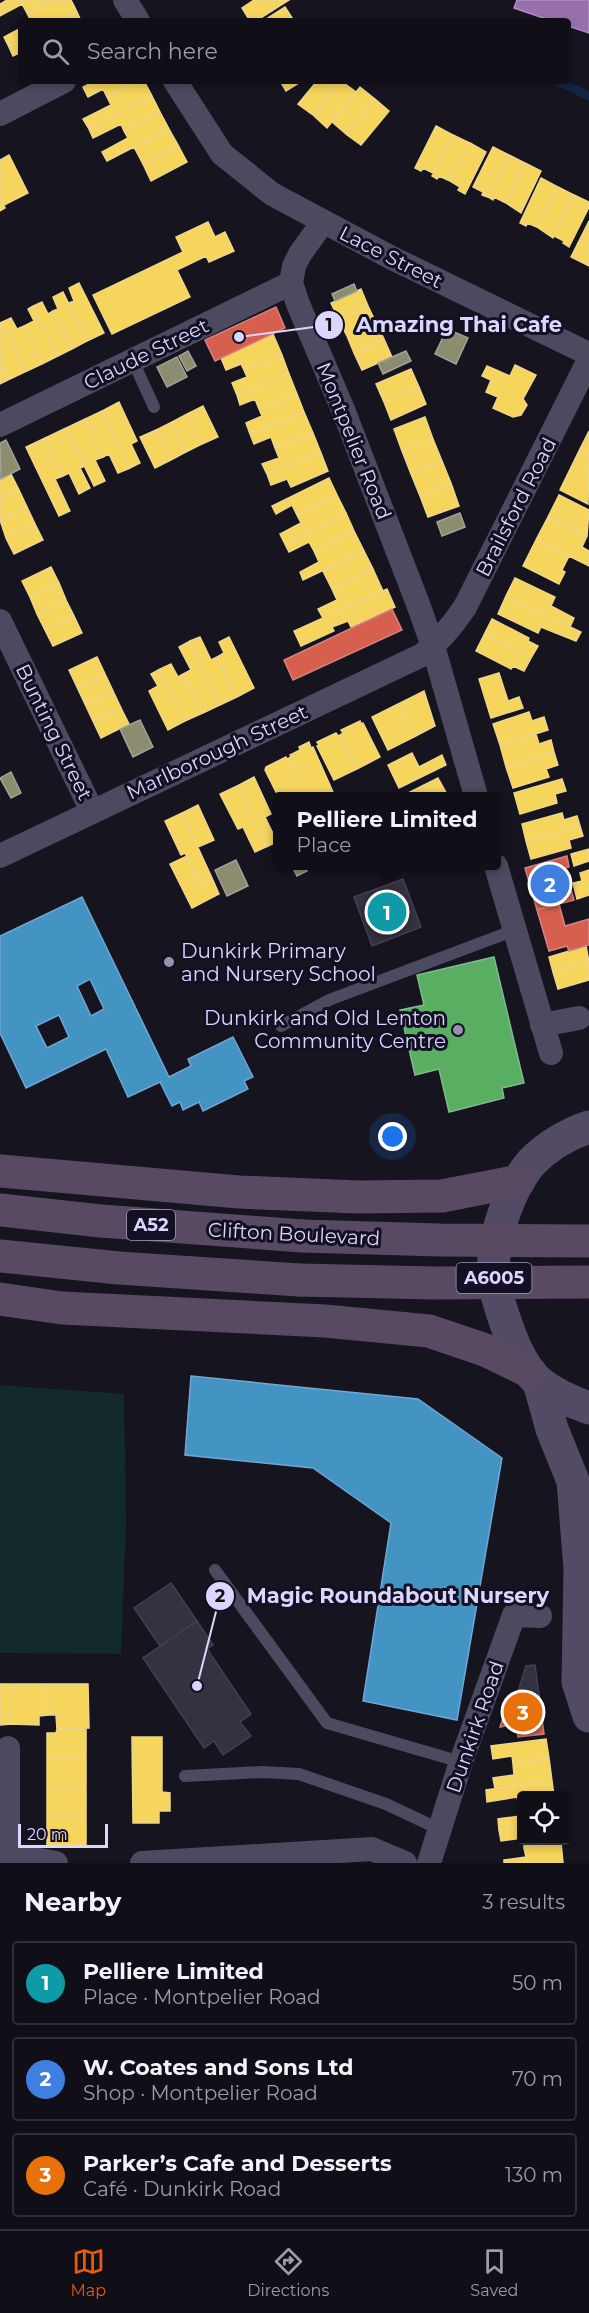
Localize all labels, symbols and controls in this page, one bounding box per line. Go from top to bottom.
search box [18,18,571,84]
icon: search [39,35,72,68]
text: Search here [87,38,218,65]
street label: Lace Street [335,221,447,293]
callout: Amazing Thai Cafe [314,305,574,344]
text: Amazing Thai Cafe [355,312,562,337]
street label: Claude Street [80,313,212,395]
text: 1 [325,314,333,336]
street label: Montpelier Road [312,359,396,523]
street label: Brailsford Road [471,434,561,580]
street label: Bunting Street [11,660,97,804]
street label: Marlborough Street [123,700,311,804]
popup [273,792,501,870]
text: Pelliere Limited [297,806,477,833]
text: Place [297,833,351,857]
pin: 2 [530,862,570,906]
pin: 1 [368,890,406,934]
place label: Dunkirk Primary and Nursery School [181,939,376,986]
marker: Dunkirk Primary and Nursery School [162,955,176,969]
place label: Dunkirk and Old Lenton Community Centre [204,1006,446,1053]
marker: Dunkirk and Old Lenton Community Centre [451,1023,465,1037]
your location [378,1122,407,1151]
road number: A52 [127,1210,175,1240]
street label: Clifton Boulevard [207,1217,381,1251]
road number: A6005 [456,1263,532,1293]
callout: Magic Roundabout Nursery [205,1576,562,1615]
text: Magic Roundabout Nursery [247,1583,550,1608]
text: 2 [215,1585,226,1607]
street label: Dunkirk Road [441,1658,509,1796]
pin: 3 [504,1690,542,1734]
map controls [517,1791,571,1845]
button: locate [517,1791,571,1845]
scale bar [18,1821,108,1848]
text: 20 m [27,1825,68,1844]
text: Nearby [24,1886,121,1918]
text: 3 results [482,1890,565,1914]
text: Pelliere Limited [83,1958,264,1985]
text: 1 [42,1971,49,1995]
text: 50 m [512,1971,563,1995]
text: Place · Montpelier Road [83,1985,321,2009]
text: W. Coates and Sons Ltd [83,2054,354,2081]
text: 2 [40,2067,51,2091]
text: 70 m [512,2067,563,2091]
text: Shop · Montpelier Road [83,2081,318,2105]
text: Parker’s Cafe and Desserts [83,2150,392,2177]
text: 3 [40,2163,51,2187]
text: 130 m [505,2163,563,2187]
text: Café · Dunkirk Road [83,2177,281,2201]
tab: Map [71,2245,106,2300]
tab: Directions [247,2245,329,2300]
tab: Saved [470,2245,518,2300]

